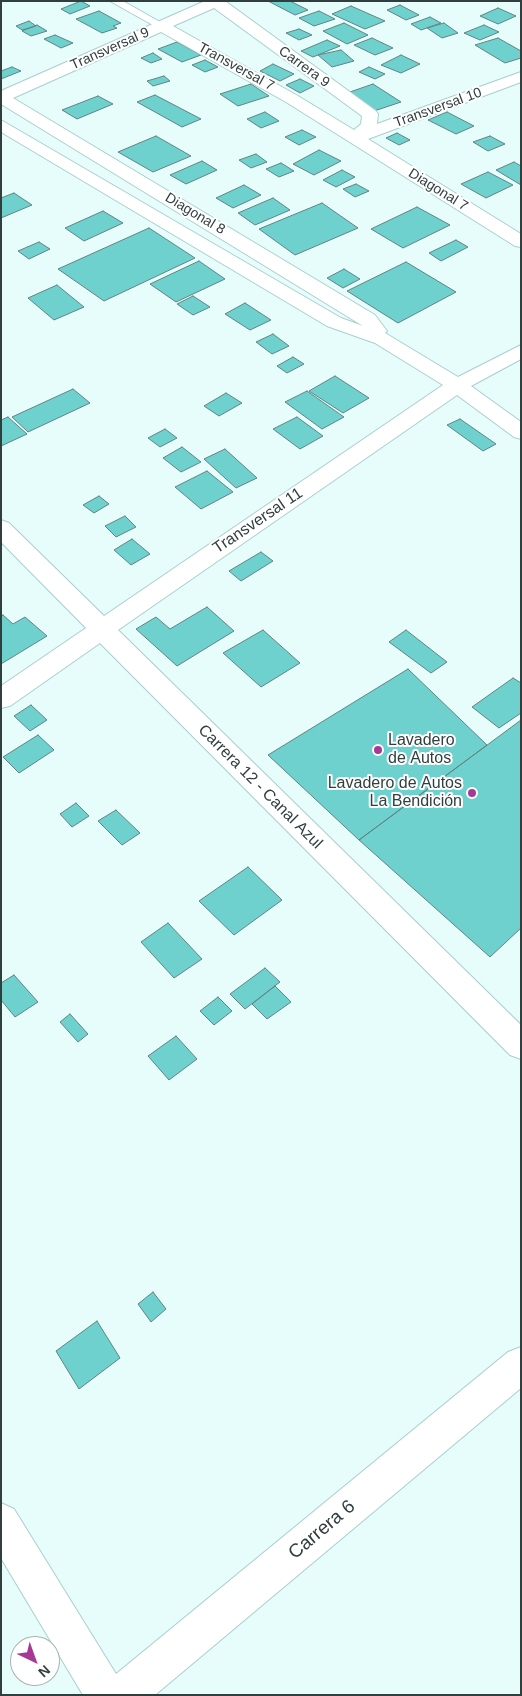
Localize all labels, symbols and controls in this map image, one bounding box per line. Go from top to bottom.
street label: Transversal 9 [68,24,152,74]
street label: Transversal 7 [195,39,277,95]
street label: Carrera 9 [275,43,333,91]
street label: Transversal 10 [392,84,484,132]
street label: Diagonal 7 [405,165,471,215]
street label: Diagonal 8 [162,190,228,238]
street label: Transversal 11 [210,484,306,558]
street label: Carrera 12 - Canal Azul [194,721,326,853]
place label: Lavadero de Autos [388,731,455,769]
marker: Lavadero de Autos [372,744,384,756]
place label: Lavadero de Autos La Bendición [328,774,462,812]
marker: Lavadero de Autos La Bendición [466,787,478,799]
street label: Carrera 6 [284,1495,360,1565]
north arrow [10,1636,60,1686]
text: N [35,1662,53,1681]

